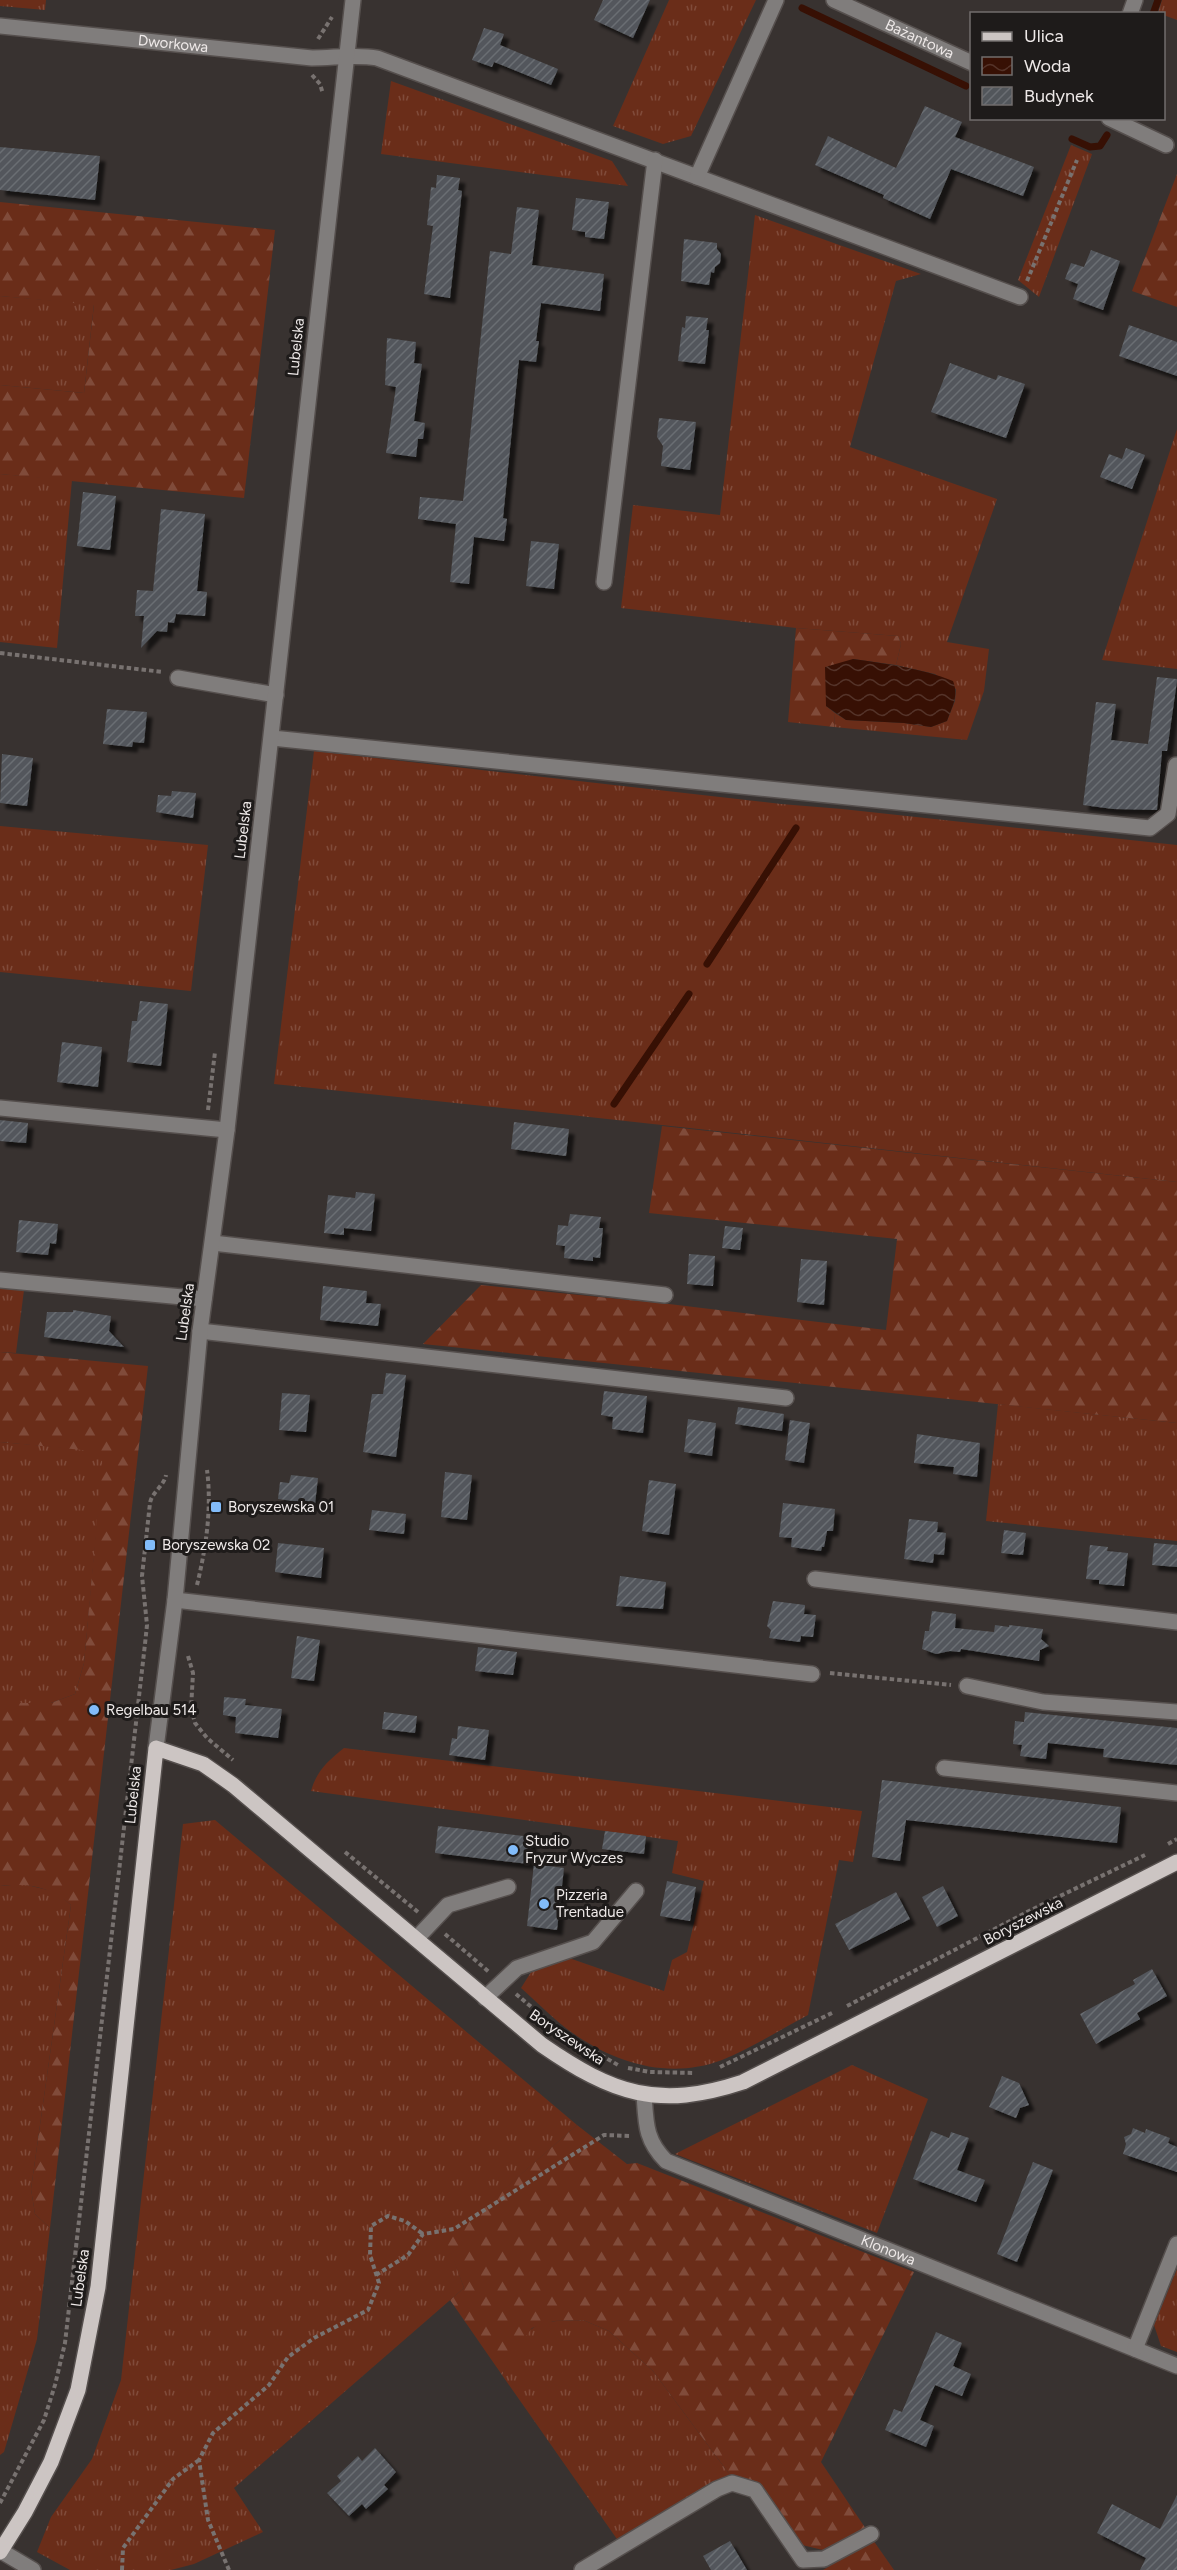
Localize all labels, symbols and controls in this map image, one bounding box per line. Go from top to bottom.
legend [970,12,1165,120]
street label: Bażantowa [882,16,957,63]
text: Ulica [1024,25,1064,47]
street label: Dworkowa [137,31,209,56]
text: Woda [1024,55,1071,77]
text: Budynek [1024,85,1094,107]
street label: Lubelska [284,317,308,377]
street label: Lubelska [231,800,255,860]
street label: Lubelska [172,1282,198,1342]
place label: Boryszewska 01 [228,1498,334,1516]
marker: Boryszewska 01 [209,1500,223,1514]
place label: Boryszewska 02 [162,1536,270,1554]
marker: Boryszewska 02 [143,1538,157,1552]
place label: Regelbau 514 [106,1701,197,1719]
marker: Regelbau 514 [87,1703,101,1717]
street label: Lubelska [121,1765,145,1825]
place label: Studio Fryzur Wyczes [525,1832,623,1867]
marker: Studio Fryzur Wyczes [506,1843,520,1857]
place label: Pizzeria Trentadue [556,1886,624,1921]
street label: Boryszewska [980,1893,1066,1949]
marker: Pizzeria Trentadue [537,1897,551,1911]
street label: Boryszewska [526,2005,608,2069]
street label: Klonowa [858,2231,918,2269]
street label: Lubelska [67,2248,93,2308]

